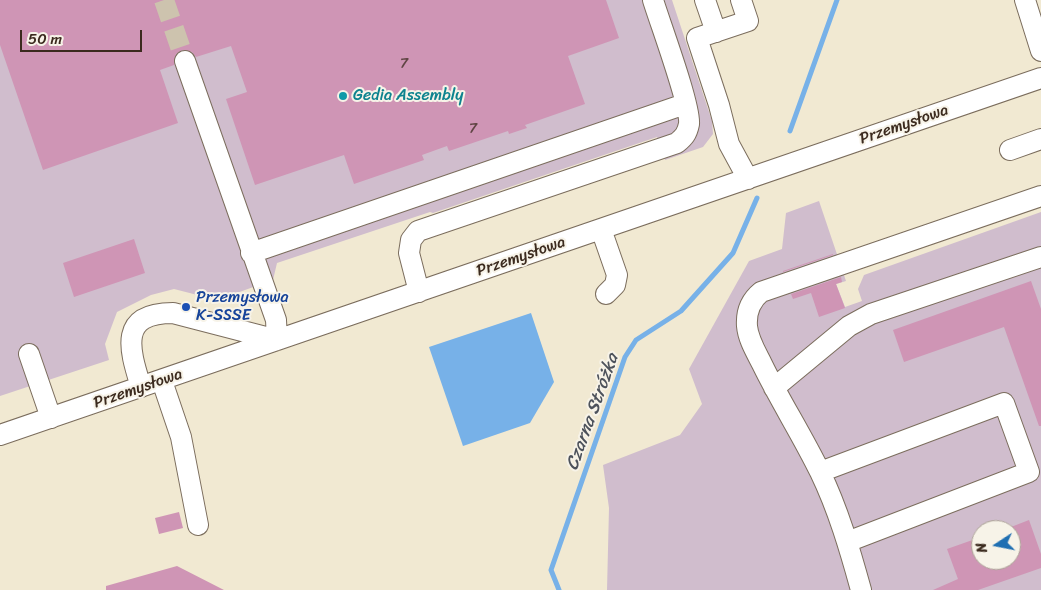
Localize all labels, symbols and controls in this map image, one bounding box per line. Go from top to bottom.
scale bar [22,20,145,52]
text: 50 m [28,26,62,52]
house number: 7 [400,56,408,72]
place label: Gedia Assembly [353,86,463,106]
marker: Gedia Assembly [337,90,349,102]
street label: Przemysłowa [857,101,951,149]
house number: 7 [469,121,477,137]
street label: Przemysłowa [474,233,568,281]
place label: Przemysłowa K-SSSE [196,288,288,326]
marker: Przemysłowa K-SSSE [180,301,192,313]
water label: Czarna Stróżka [562,351,624,473]
street label: Przemysłowa [91,365,185,413]
north arrow [971,520,1021,570]
text: N [969,541,995,555]

